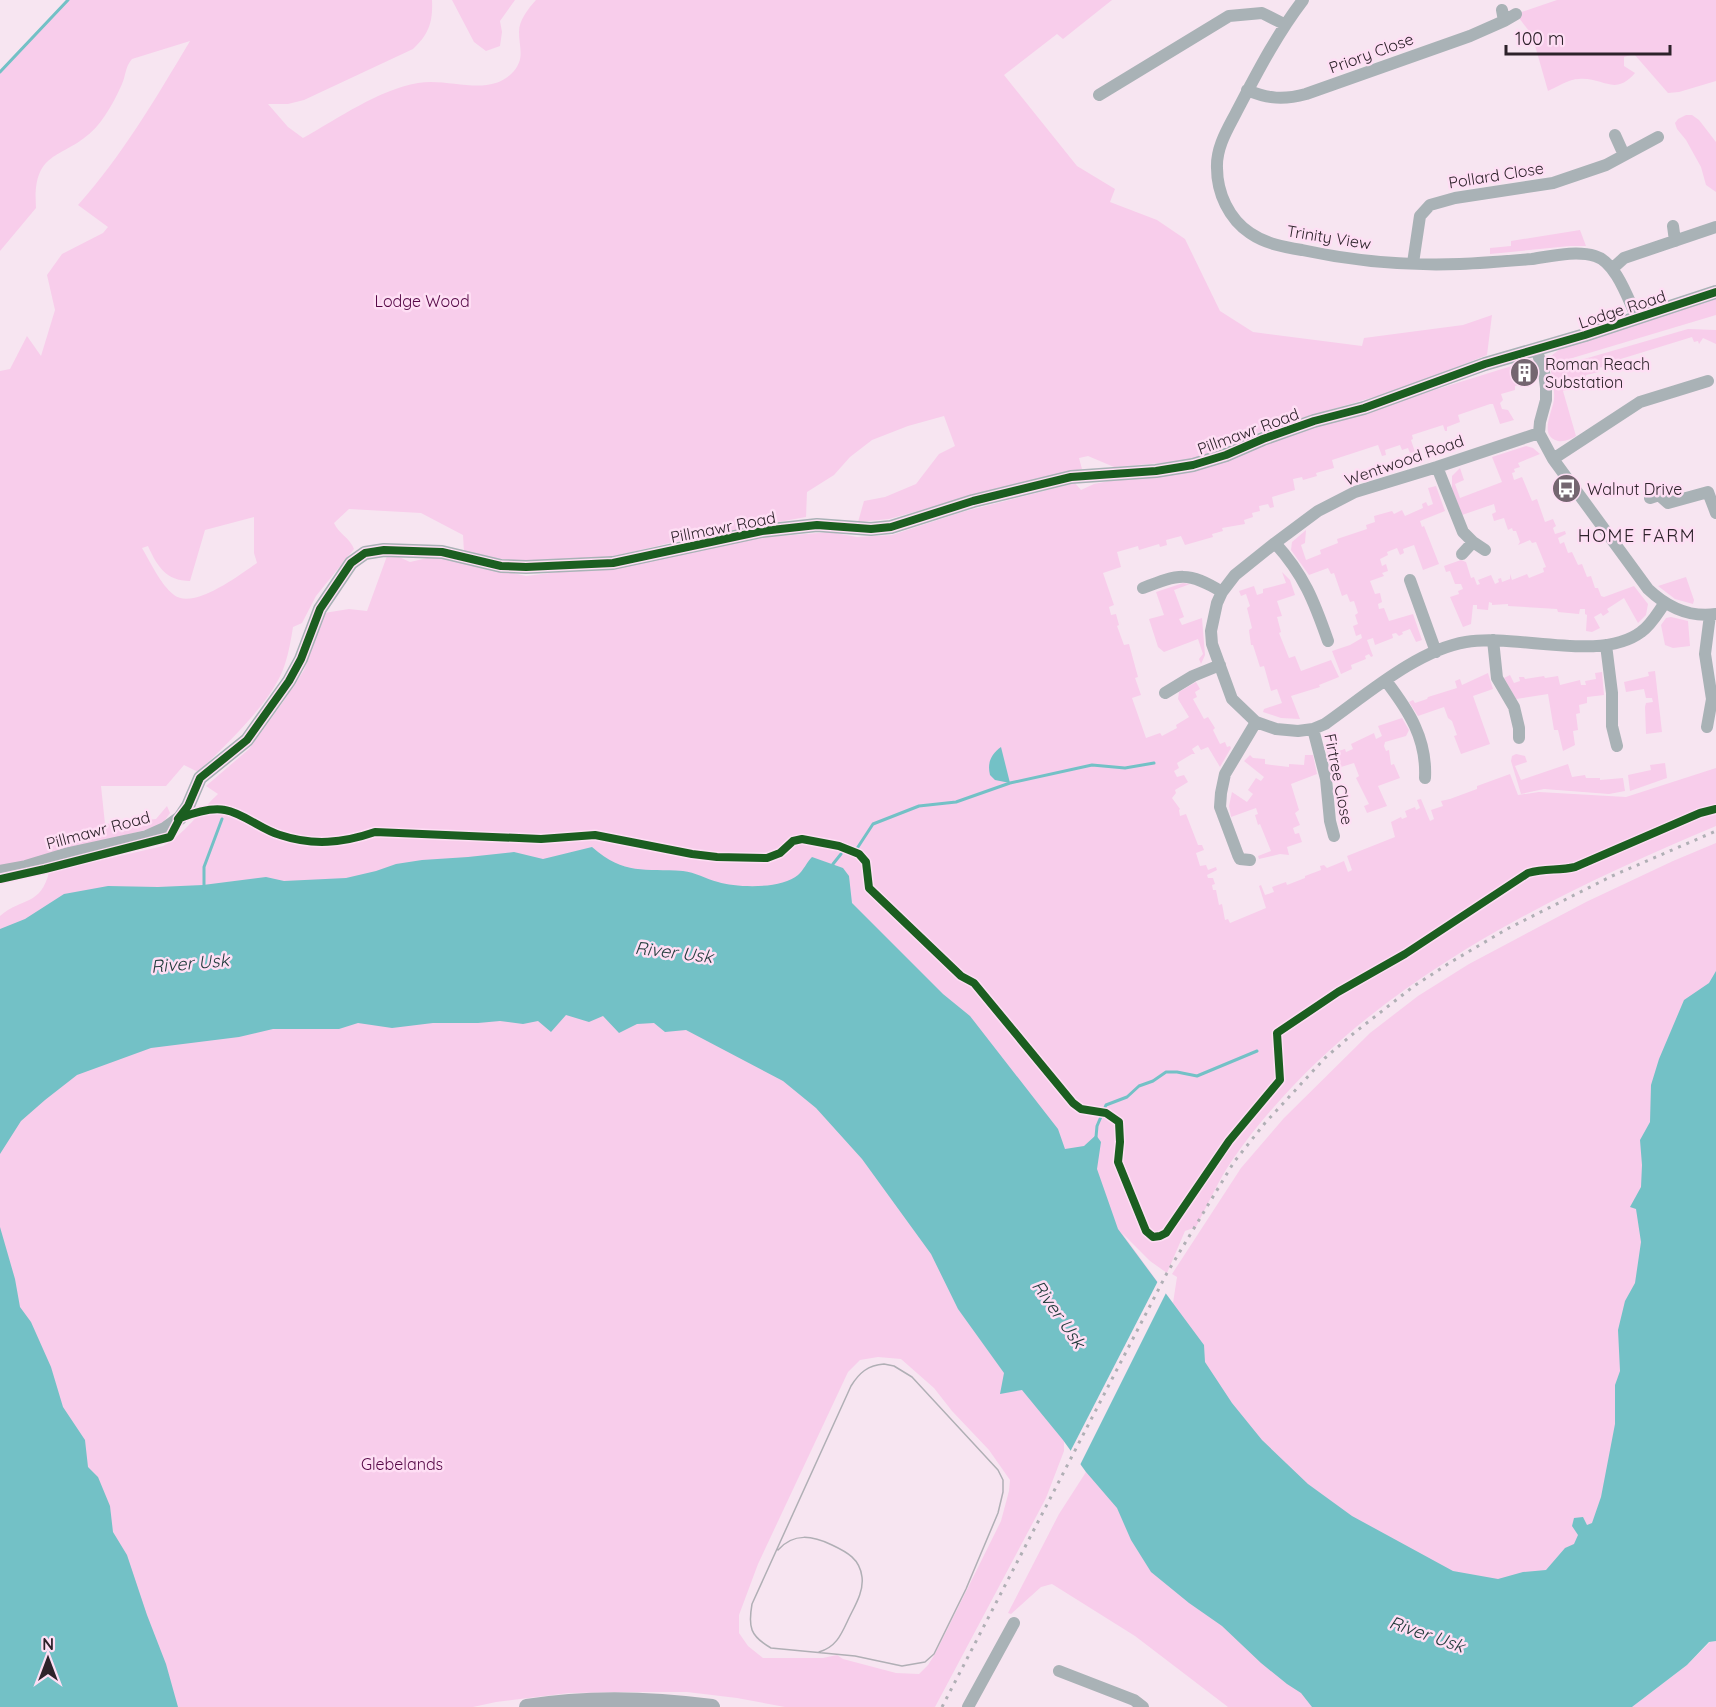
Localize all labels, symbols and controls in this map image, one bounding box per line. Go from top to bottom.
scale bar [1506,18,1670,56]
text: 100 m [1515,27,1564,50]
street label: Priory Close [1326,28,1416,78]
street label: Pollard Close [1447,158,1545,192]
street label: Trinity View [1285,220,1373,254]
street label: Lodge Road [1576,285,1668,333]
park label: Lodge Wood [374,291,470,311]
place label: Roman Reach Substation [1545,354,1650,392]
building icon: Roman Reach Substation [1508,357,1540,389]
street label: Pillmawr Road [1194,403,1302,459]
street label: Wentwood Road [1342,430,1466,490]
bus stop icon: Walnut Drive [1550,473,1582,505]
place label: Walnut Drive [1587,479,1682,499]
street label: Pillmawr Road [669,507,777,547]
district label: HOME FARM [1578,524,1696,547]
street label: Firtree Close [1320,732,1358,826]
street label: Pillmawr Road [44,807,152,853]
water label: River Usk [634,936,716,968]
water label: River Usk [150,948,231,978]
water label: River Usk [1027,1275,1092,1354]
park label: Glebelands [361,1454,443,1474]
water label: River Usk [1386,1610,1469,1658]
north arrow [18,1629,78,1689]
text: N [42,1634,54,1654]

